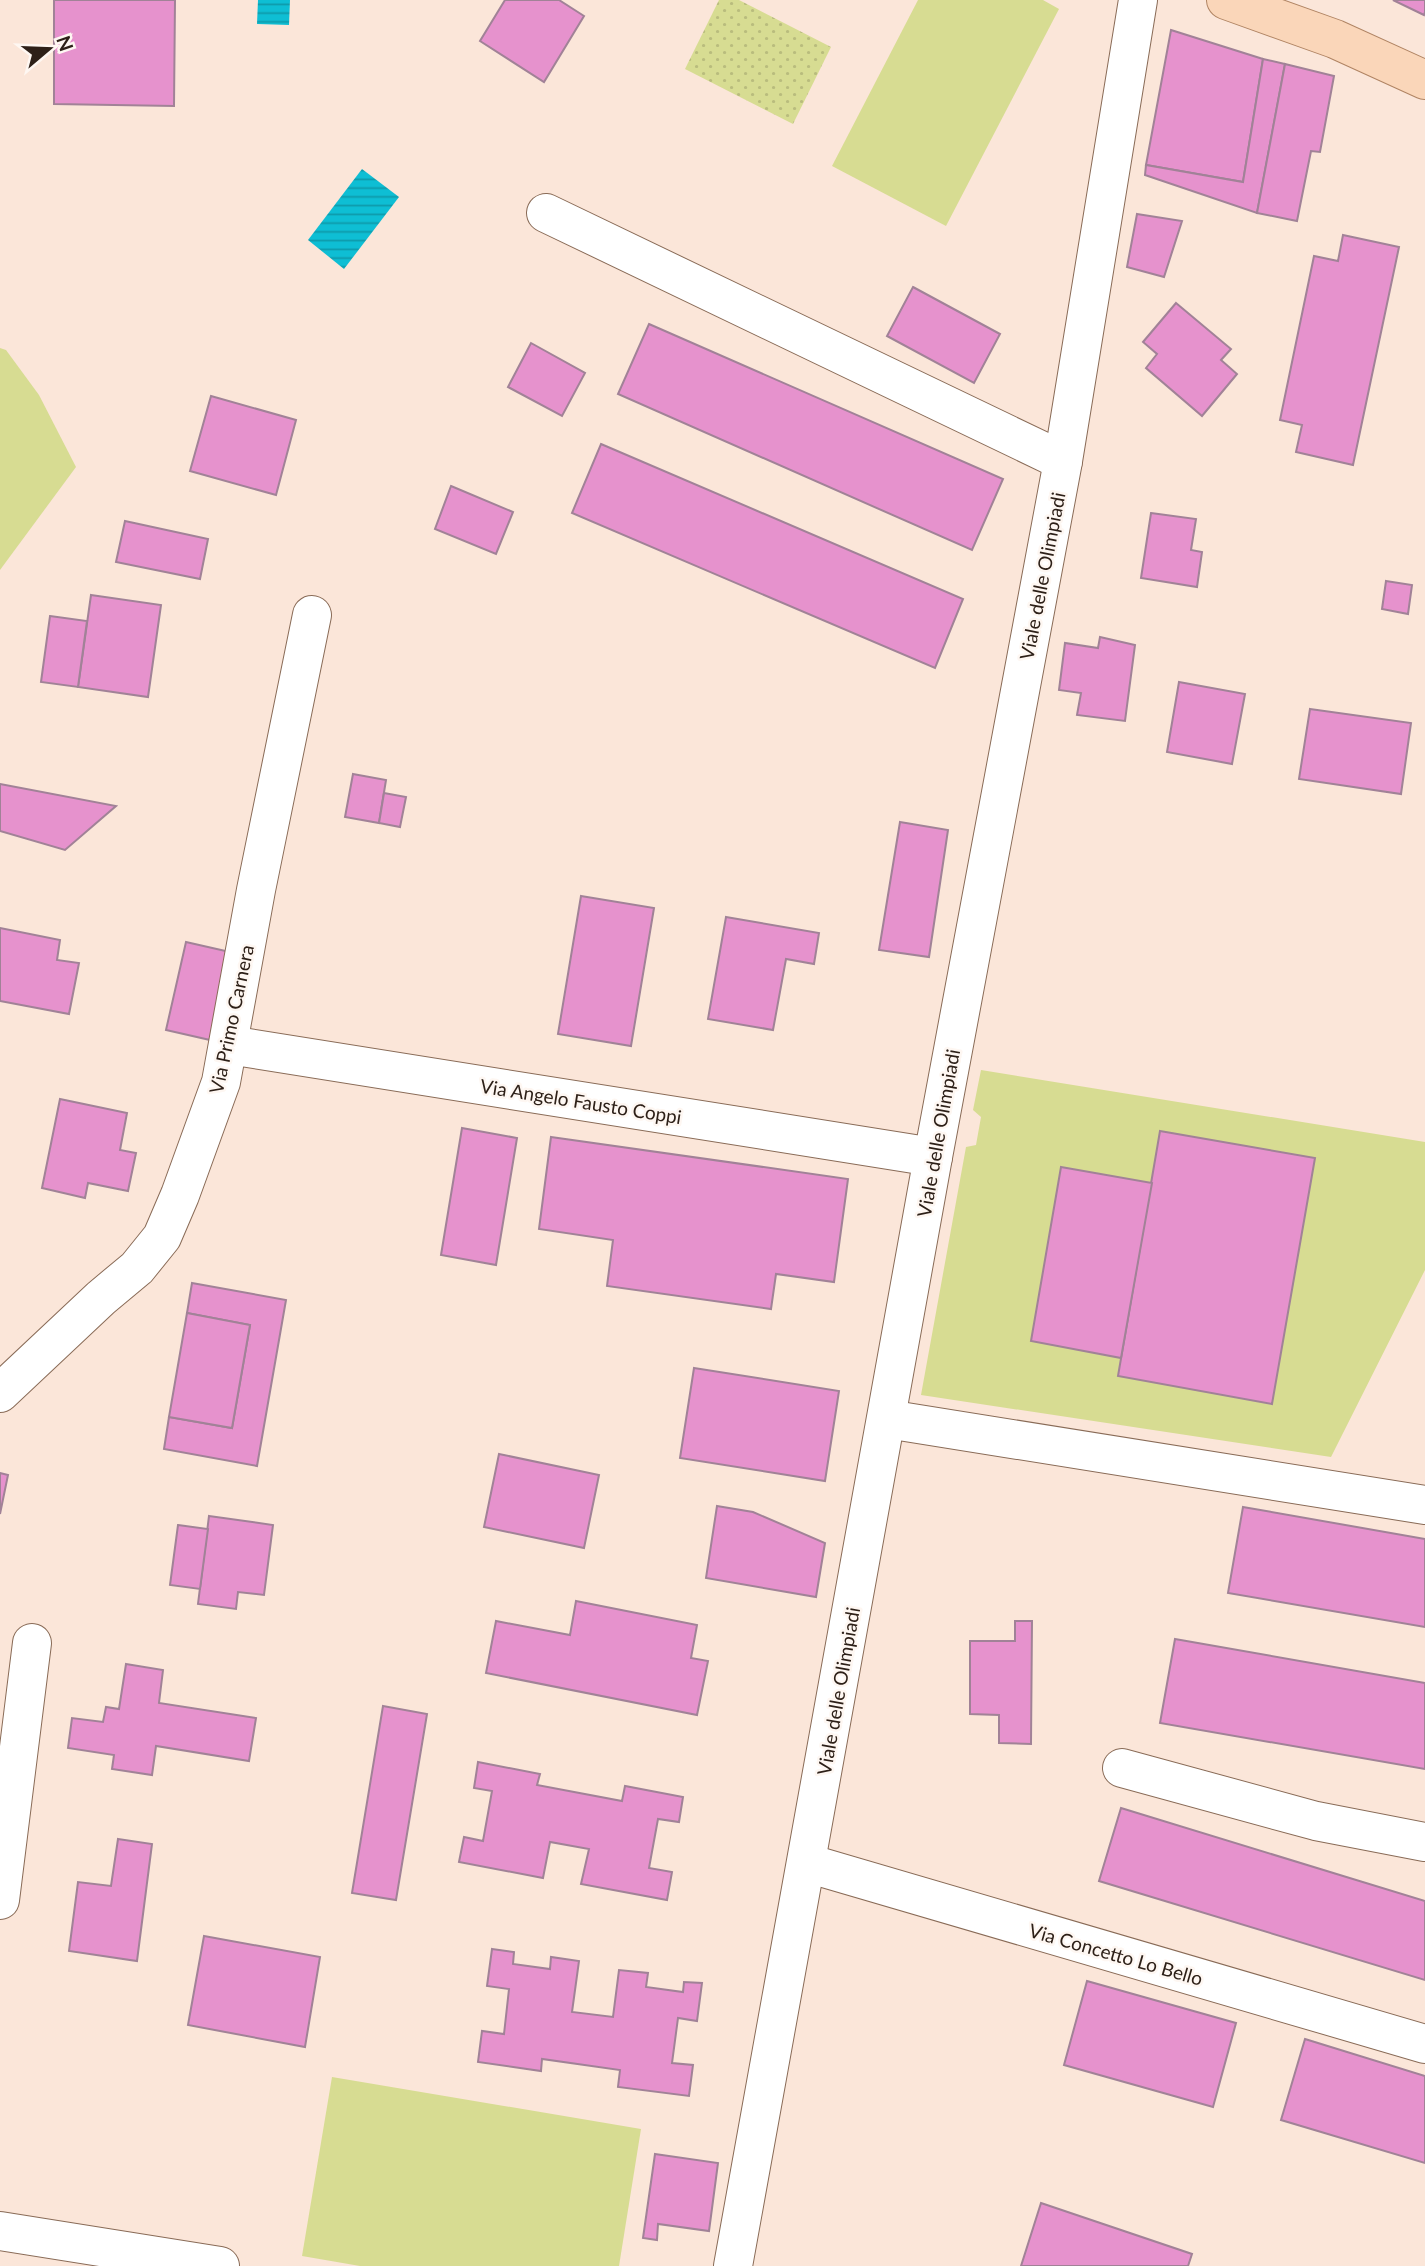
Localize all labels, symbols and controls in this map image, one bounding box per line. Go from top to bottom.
north arrow [14,14,84,84]
text: N [52,33,79,54]
street label: Viale delle Olimpiadi [1014,490,1070,662]
street label: Via Primo Carnera [204,942,258,1096]
street label: Viale delle Olimpiadi [912,1047,964,1219]
street label: Via Angelo Fausto Coppi [479,1074,683,1128]
street label: Viale delle Olimpiadi [812,1605,864,1777]
street label: Via Concetto Lo Bello [1026,1918,1206,1990]

